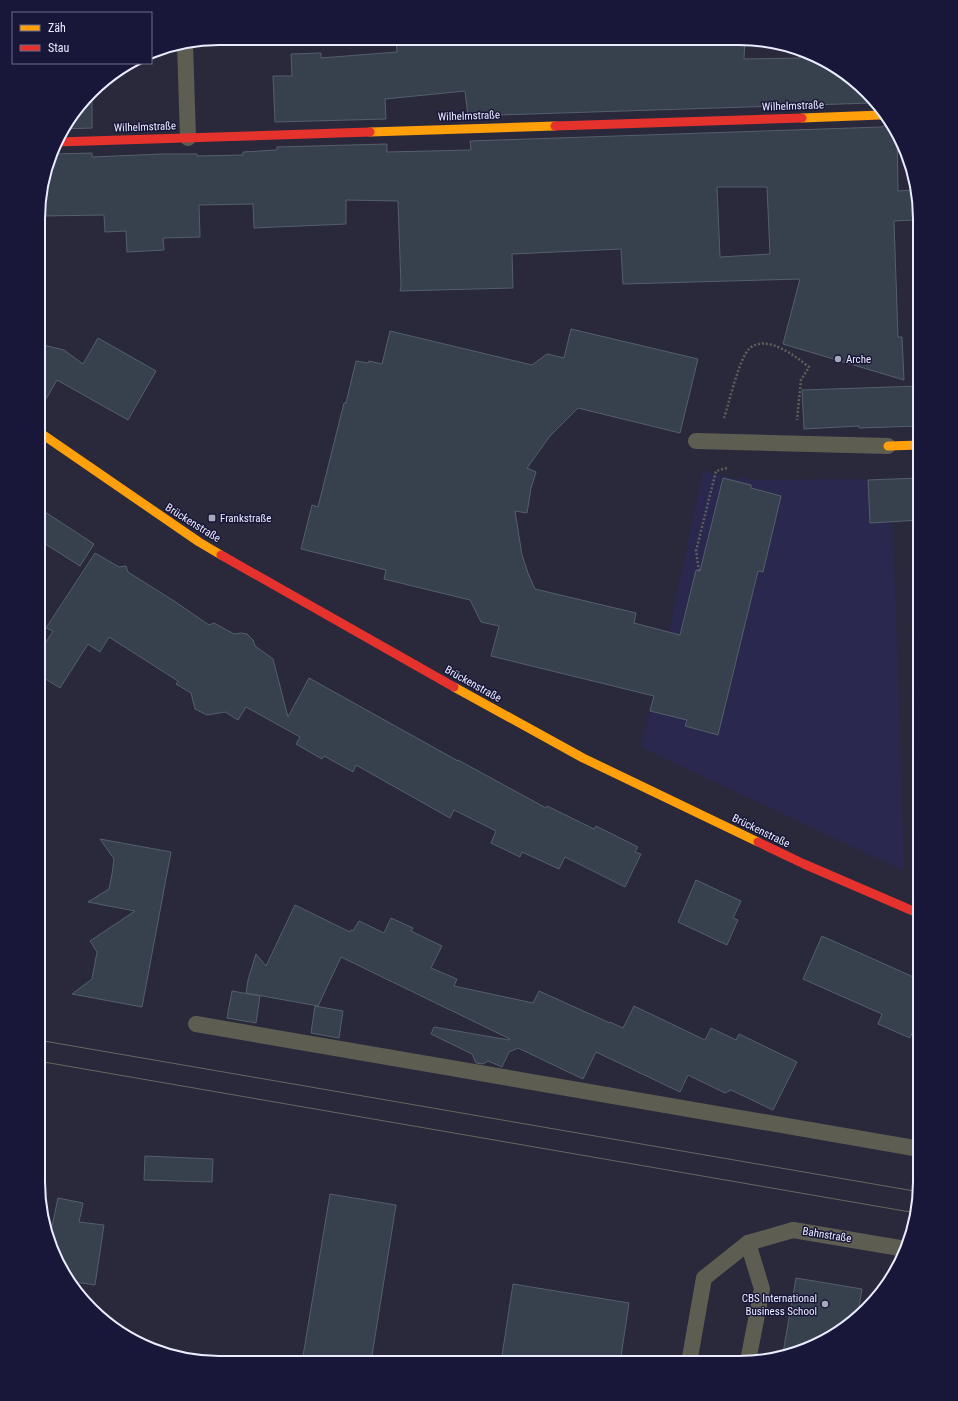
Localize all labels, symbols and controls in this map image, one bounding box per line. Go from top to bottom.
legend [12,12,152,64]
text: Zäh [48,21,66,35]
text: Stau [48,41,70,55]
street label: Wilhelmstraße [762,98,824,114]
street label: Wilhelmstraße [438,108,500,124]
street label: Wilhelmstraße [114,119,176,135]
place label: Arche [846,353,871,366]
marker: Arche [833,354,843,364]
street label: Brückenstraße [163,501,223,545]
place label: Frankstraße [220,512,271,525]
marker: Frankstraße [207,513,217,523]
street label: Brückenstraße [442,663,504,705]
street label: Brückenstraße [730,811,792,851]
street label: Bahnstraße [802,1225,852,1245]
place label: CBS International Business School [742,1292,817,1318]
marker: CBS International Business School [820,1299,830,1309]

